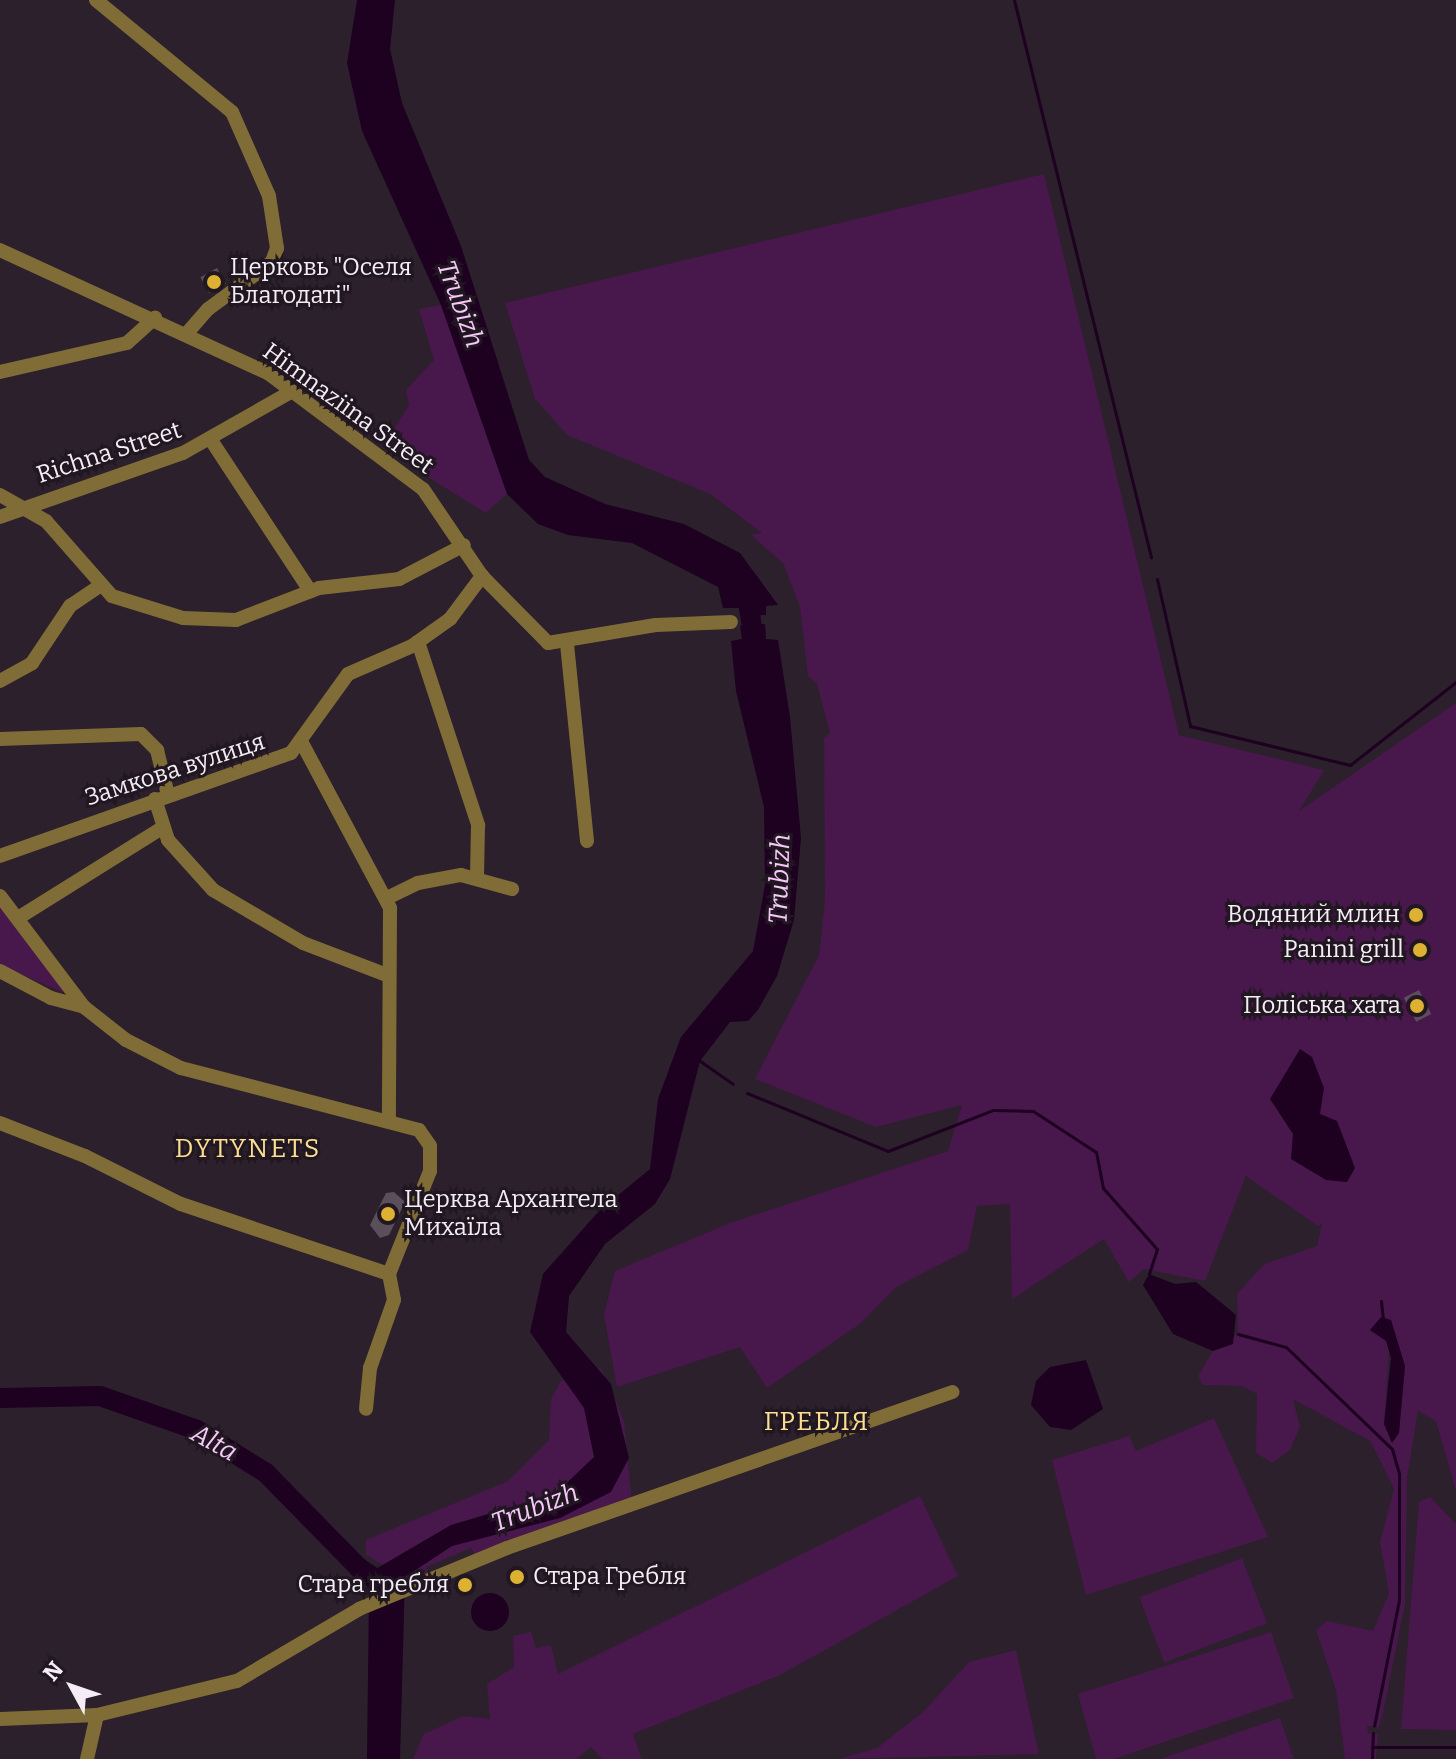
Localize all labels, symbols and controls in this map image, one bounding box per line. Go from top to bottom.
place label: Церковь "Оселя Благодаті" [230,254,412,310]
water label: Trubizh [430,256,490,352]
marker: Церковь "Оселя Благодаті" [205,273,223,291]
street label: Himnaziina Street [257,337,439,481]
street label: Richna Street [33,416,185,490]
street label: Замкова вулиця [81,727,269,813]
water label: Trubizh [763,833,797,925]
place label: Водяний млин [1227,901,1400,929]
marker: Водяний млин [1407,906,1425,924]
place label: Panini grill [1283,936,1404,964]
marker: Panini grill [1411,941,1429,959]
place label: Поліська хата [1243,992,1401,1020]
marker: Поліська хата [1408,997,1426,1015]
district label: DYTYNETS [175,1133,321,1165]
place label: Церква Архангела Михаїла [404,1186,618,1242]
marker: Церква Архангела Михаїла [379,1205,397,1223]
district label: ГРЕБЛЯ [764,1406,870,1438]
water label: Alta [186,1418,242,1468]
water label: Trubizh [487,1477,583,1539]
place label: Стара Гребля [533,1563,686,1591]
marker: Стара Гребля [508,1568,526,1586]
place label: Стара гребля [297,1571,449,1599]
marker: Стара гребля [456,1576,474,1594]
north arrow [32,1647,112,1727]
text: N [37,1656,69,1686]

